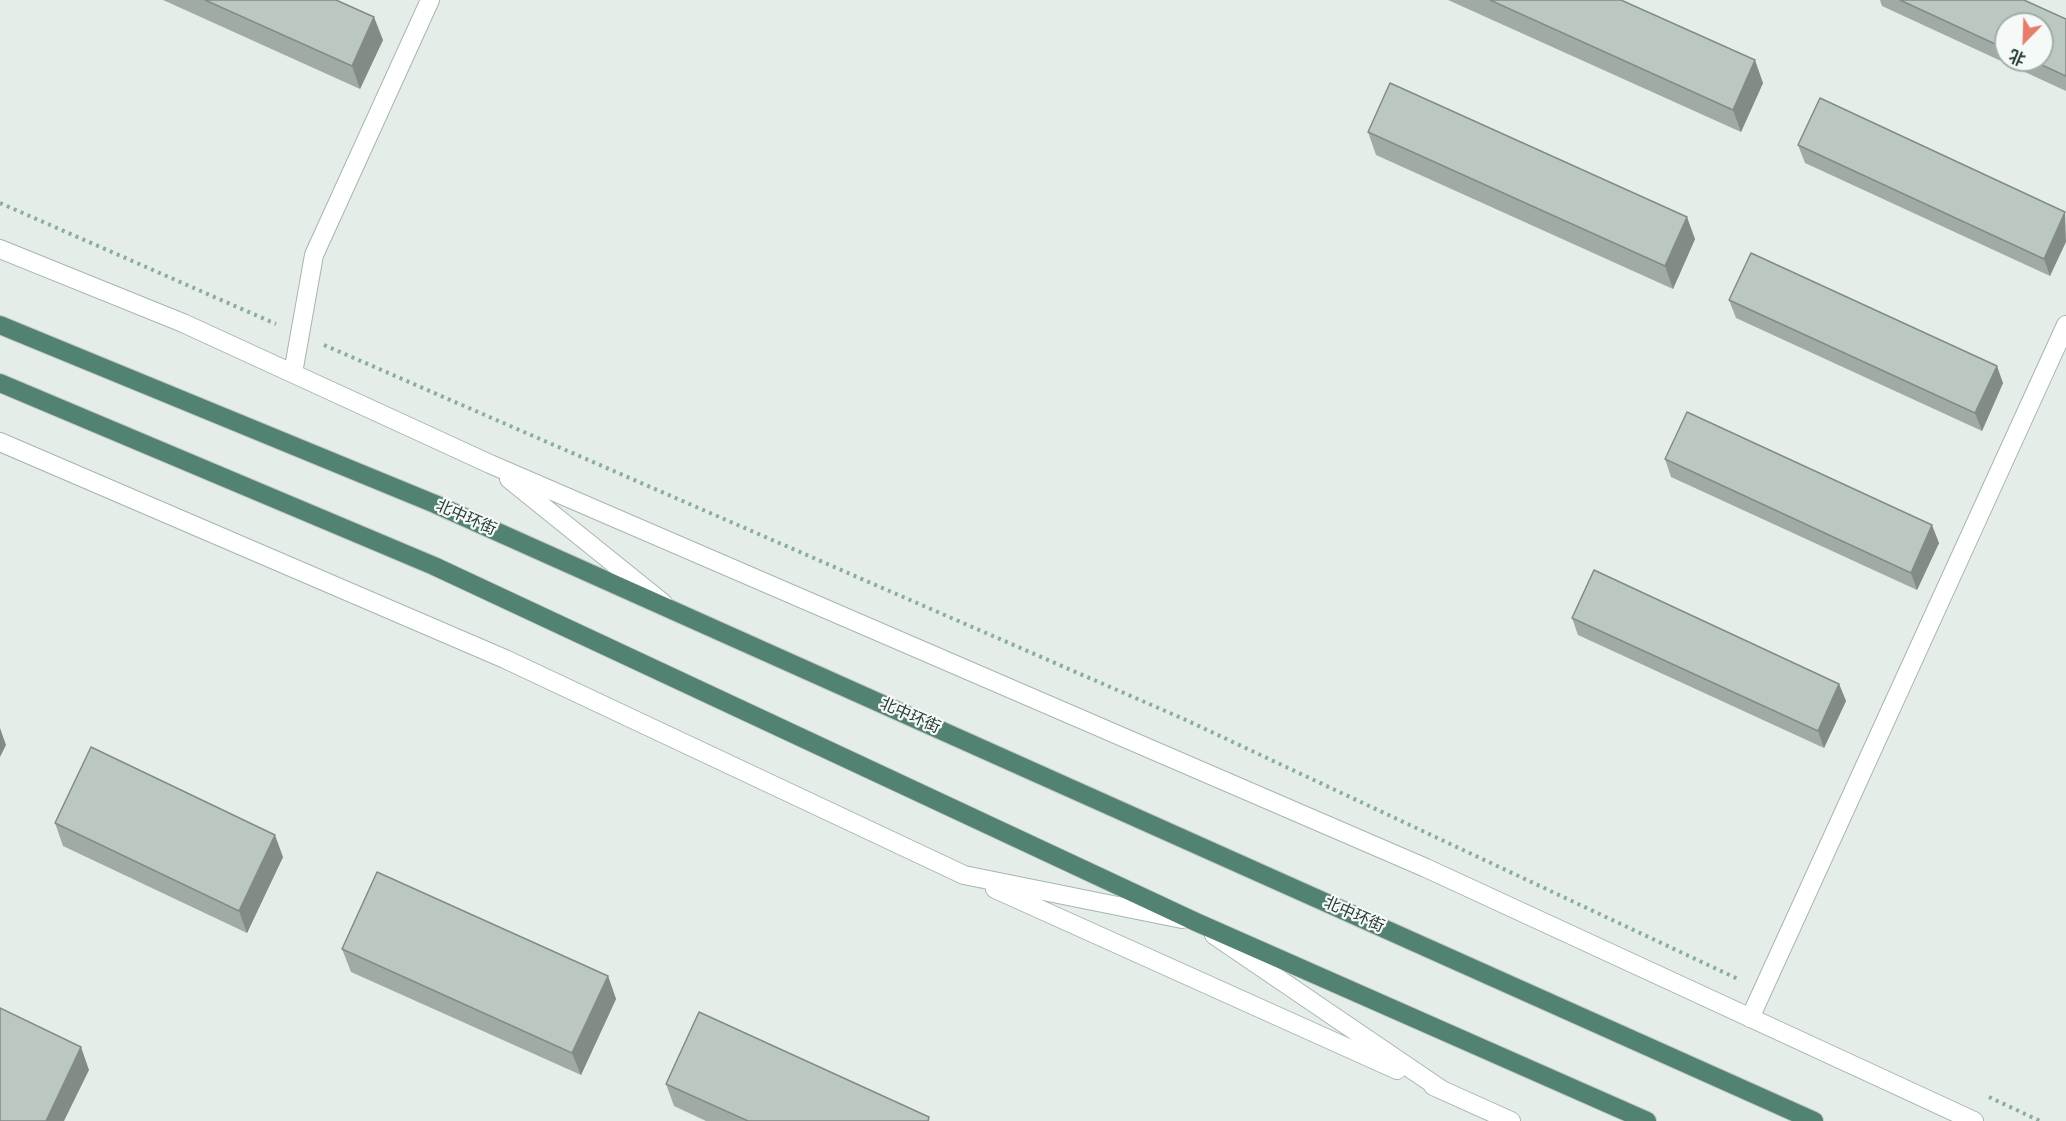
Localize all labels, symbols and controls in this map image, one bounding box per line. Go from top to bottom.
north arrow [1994,12,2054,72]
text: 北 [2006,45,2029,69]
street label: 北中环街 [433,496,499,540]
street label: 北中环街 [877,694,943,738]
street label: 北中环街 [1321,893,1387,937]

